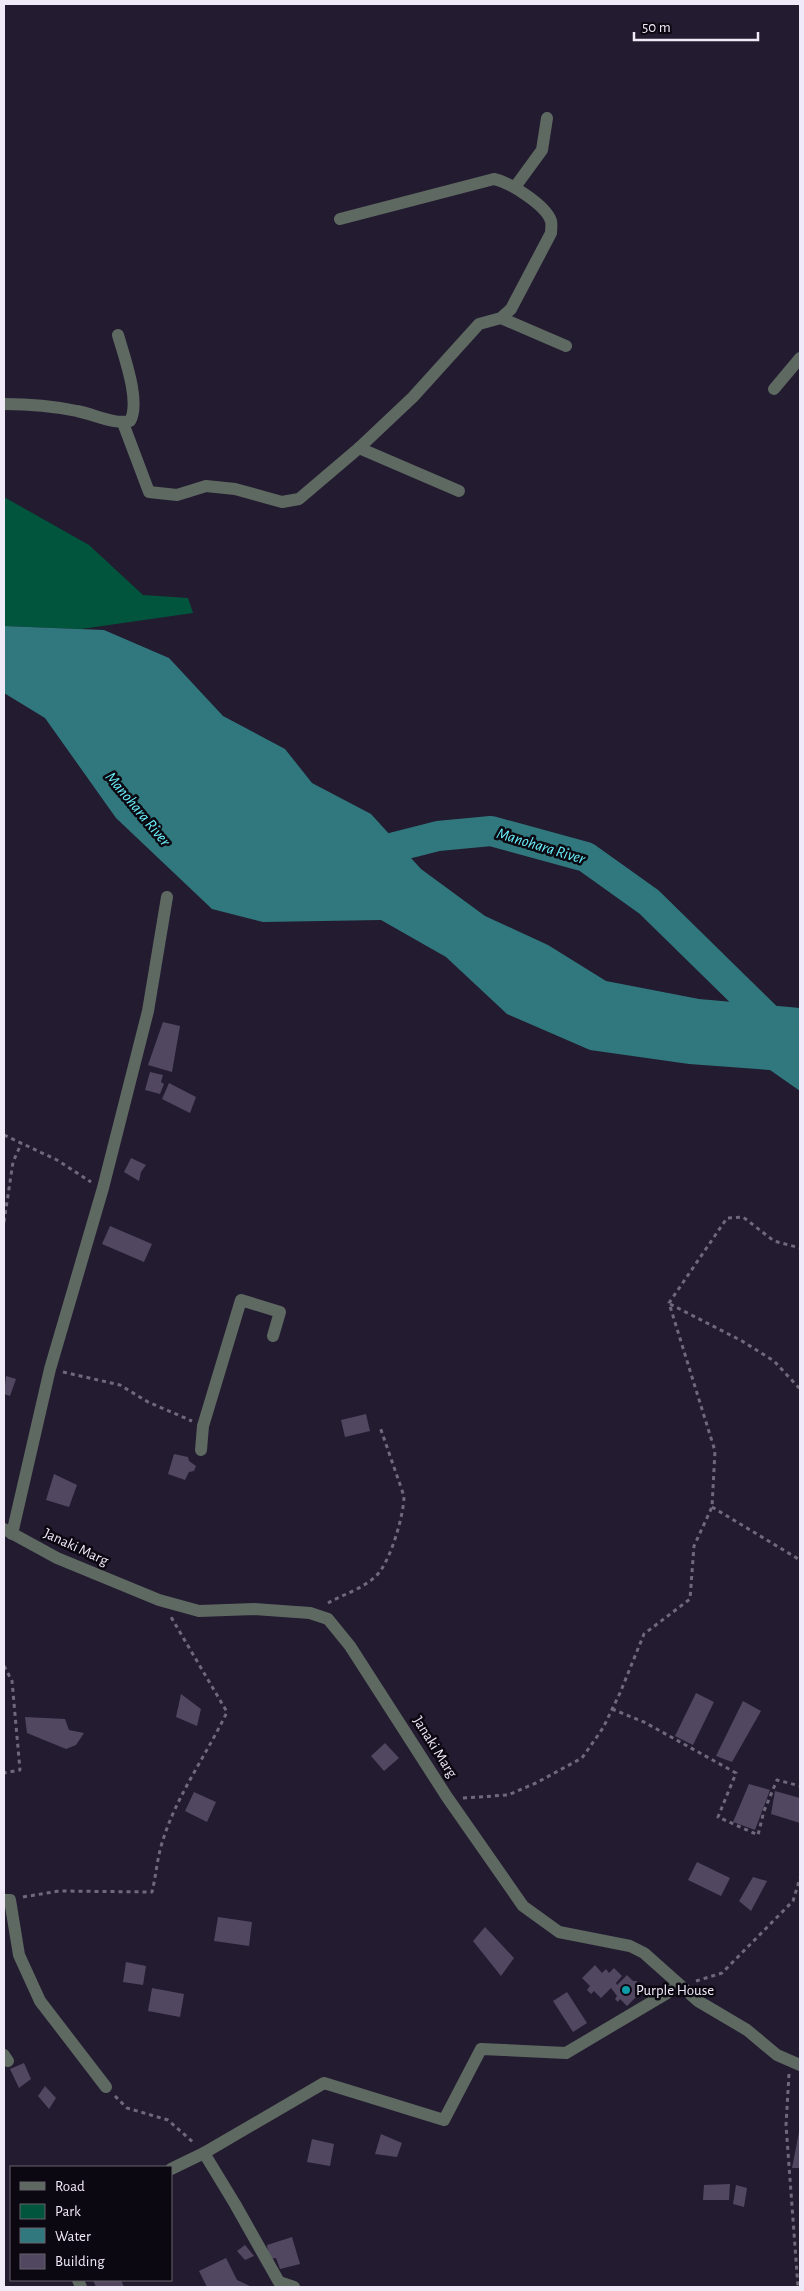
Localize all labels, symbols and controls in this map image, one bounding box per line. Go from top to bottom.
scale bar [634,10,758,42]
text: 50 m [642,20,671,35]
water label: Manohara River [103,769,174,850]
water label: Manohara River [495,825,588,867]
street label: Janaki Marg [41,1526,111,1569]
street label: Janaki Marg [410,1714,460,1781]
place label: Purple House [636,1983,714,1998]
marker: Purple House [620,1984,632,1996]
legend [10,2166,172,2281]
text: Road [55,2179,85,2194]
text: Park [55,2204,81,2219]
text: Water [55,2229,91,2244]
text: Building [55,2254,105,2269]

